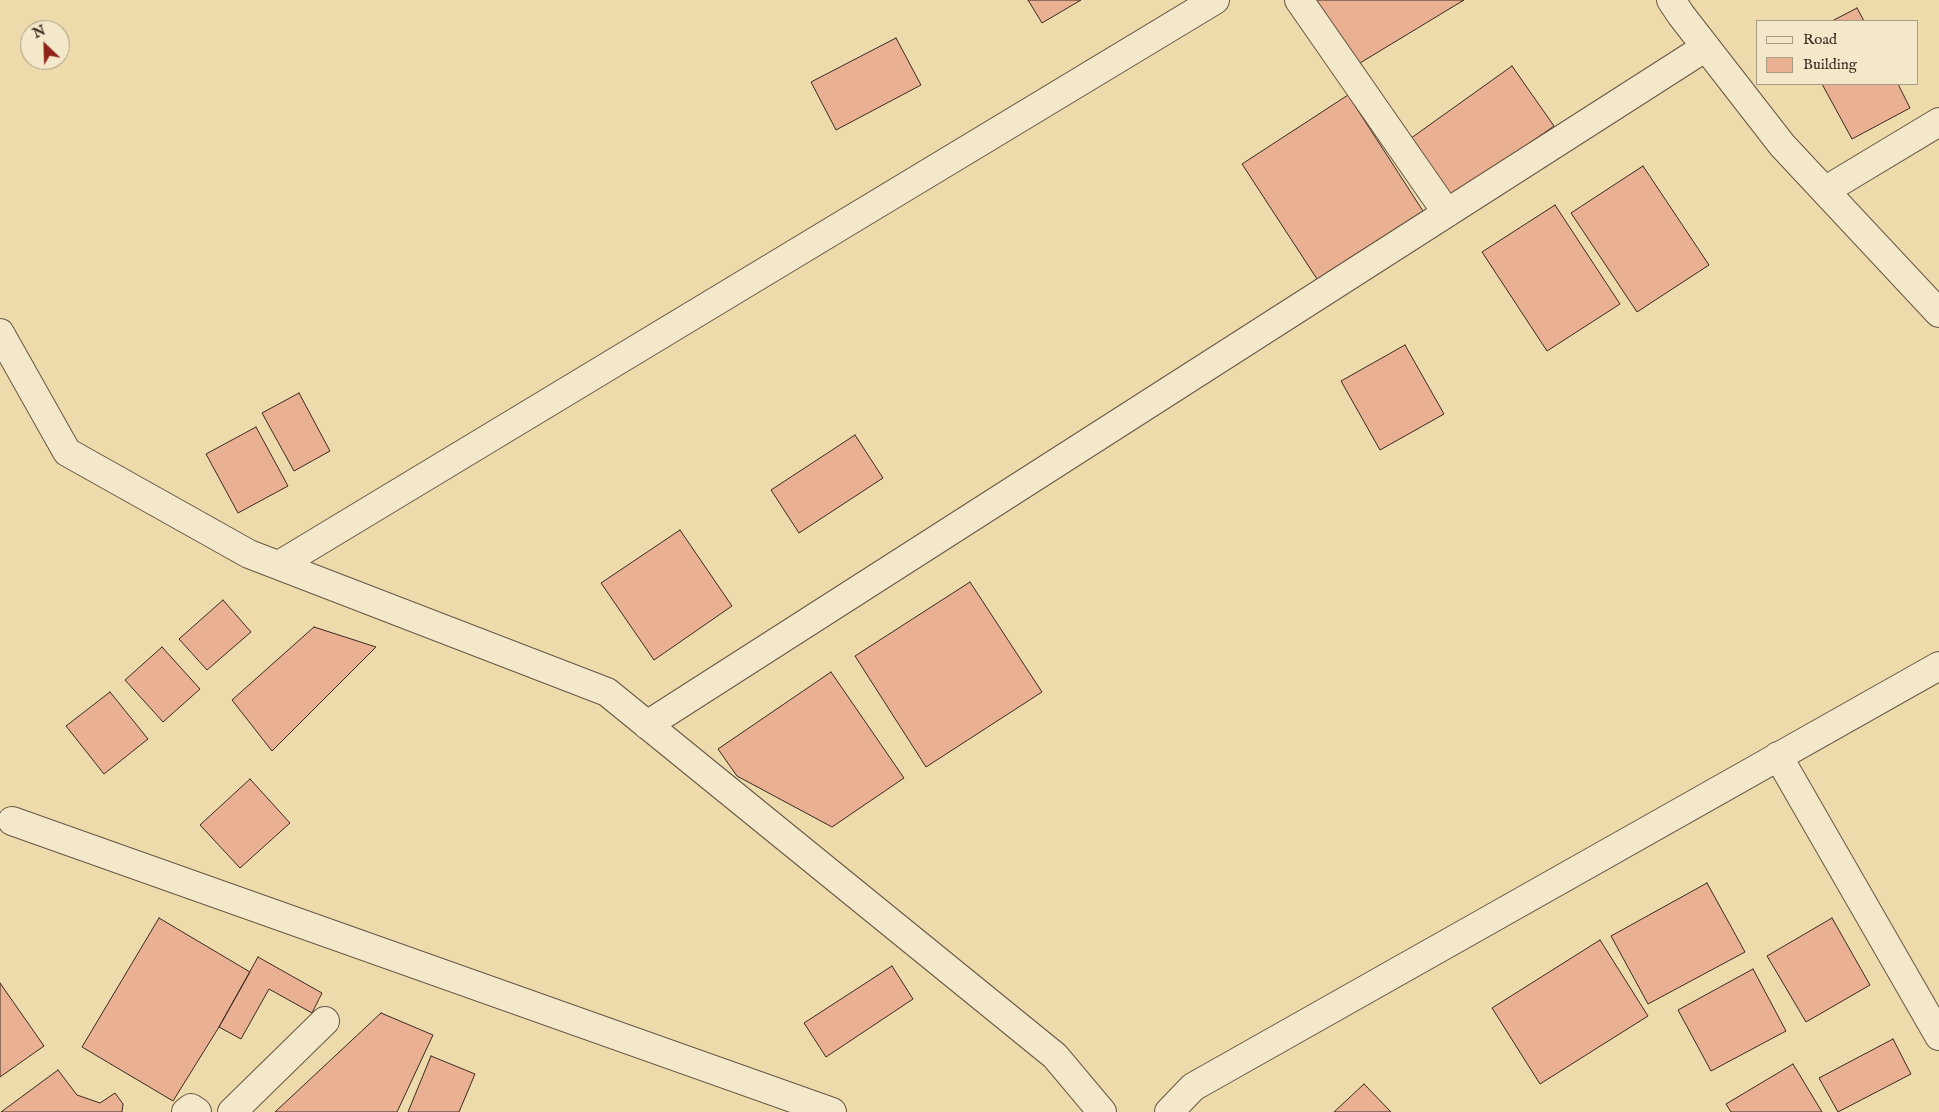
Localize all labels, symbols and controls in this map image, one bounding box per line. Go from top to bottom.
north arrow [20,20,70,70]
legend [1756,20,1919,85]
text: N [30,22,49,43]
text: Road [1803,30,1837,49]
text: Building [1803,55,1857,74]

